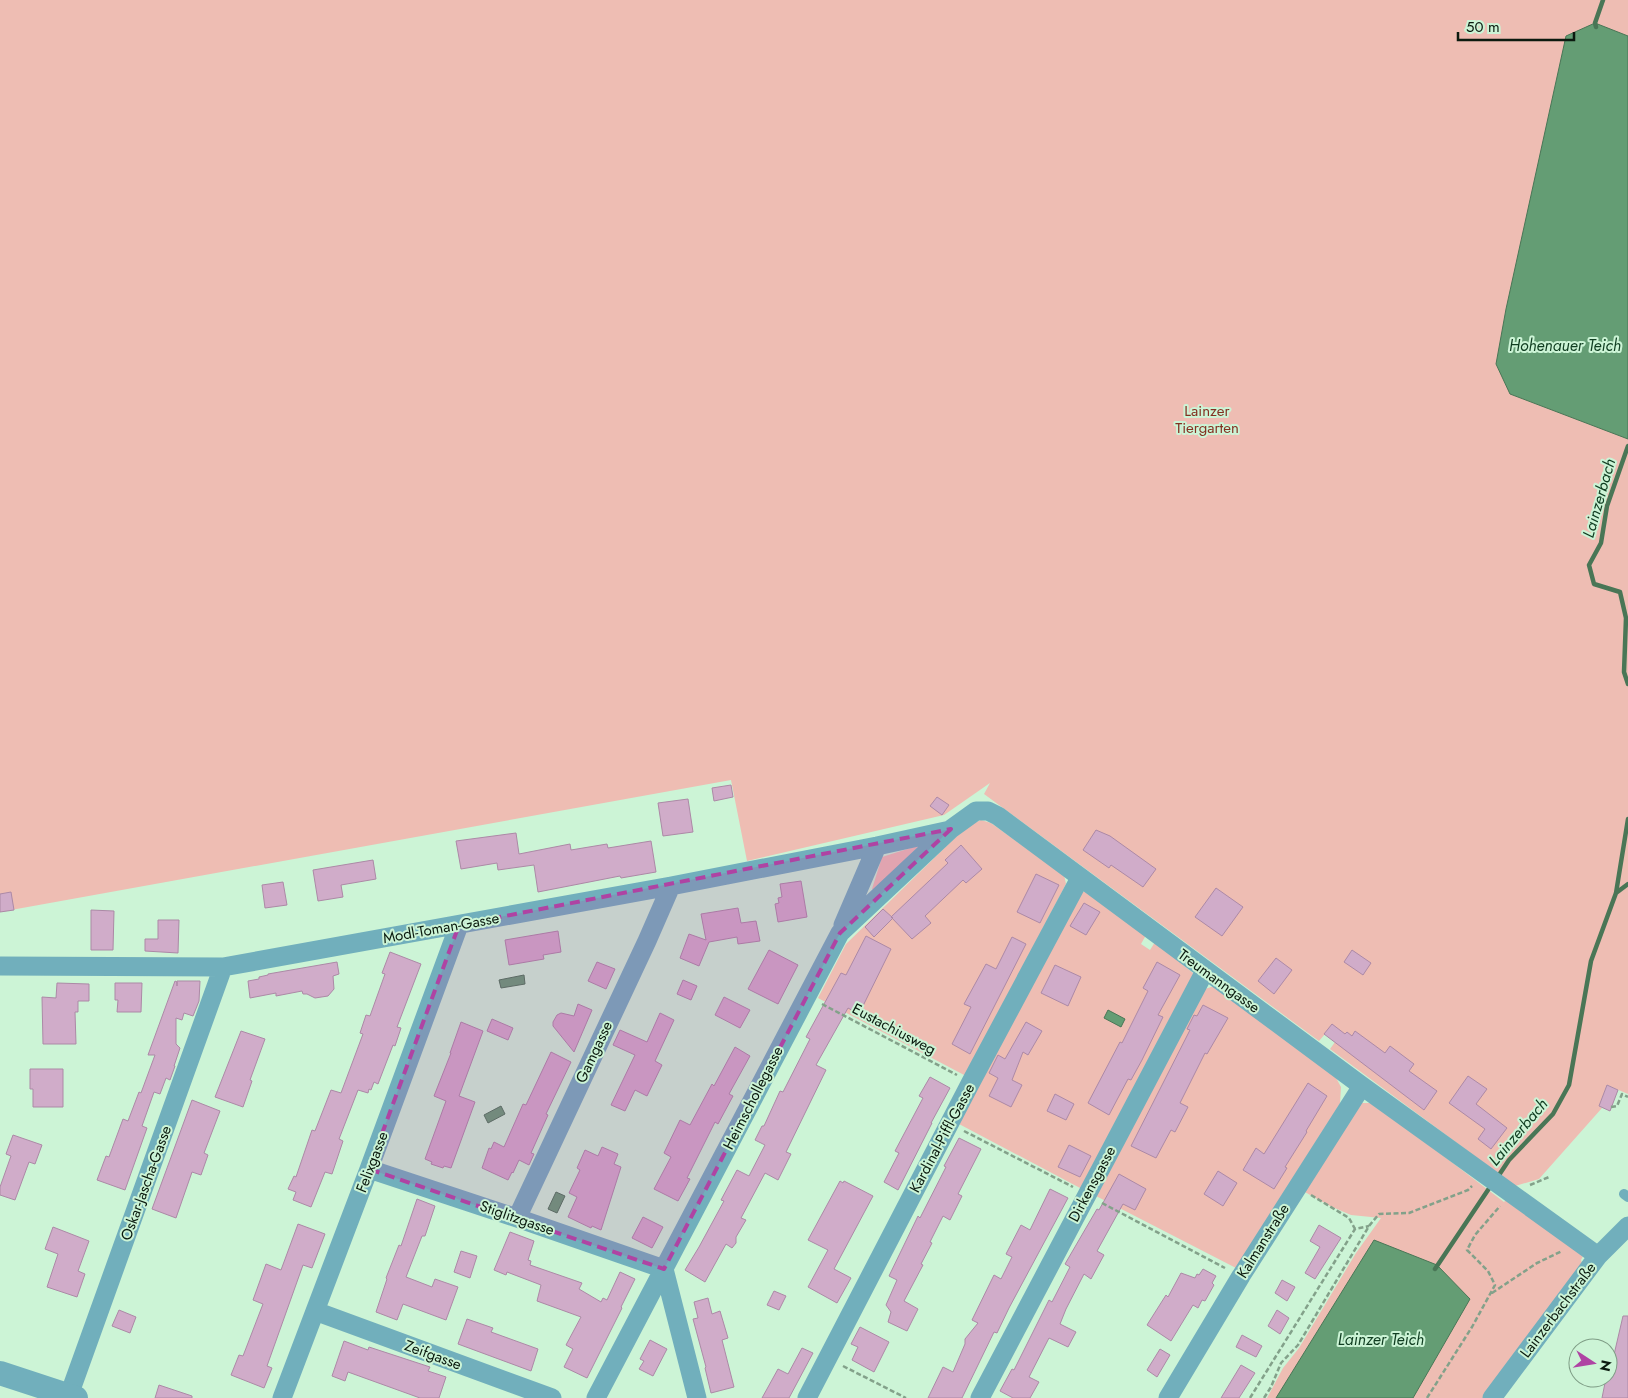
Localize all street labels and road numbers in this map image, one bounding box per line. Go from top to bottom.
street label: Modl-Toman-Gasse [381,907,501,949]
street label: Treumanngasse [1173,944,1265,1018]
street label: Eustachiusweg [848,998,940,1060]
street label: Gamgasse [570,1017,618,1087]
street label: Heimschollegasse [717,1042,789,1154]
street label: Kardinal-Piffl-Gasse [904,1079,980,1197]
street label: Oskar-Jascha-Gasse [115,1122,177,1244]
street label: Felixgasse [350,1128,394,1196]
street label: Dirkensgasse [1063,1142,1121,1226]
street label: Stiglitzgasse [477,1195,557,1241]
street label: Kalmanstraße [1231,1199,1295,1283]
street label: Lainzerbachstraße [1515,1258,1601,1362]
street label: Zeifgasse [401,1335,465,1376]

